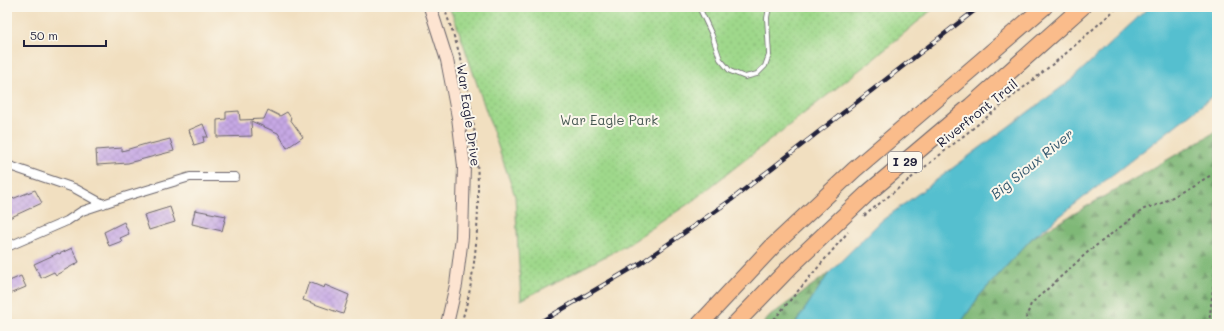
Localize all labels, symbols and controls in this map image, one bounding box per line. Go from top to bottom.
scale bar [24,22,106,48]
text: 50 m [30,27,58,43]
street label: War Eagle Drive [454,63,485,167]
street label: Riverfront Trail [933,75,1021,150]
park label: War Eagle Park [560,111,658,128]
water label: Big Sioux River [986,124,1077,203]
road number: I 29 [888,152,922,172]

